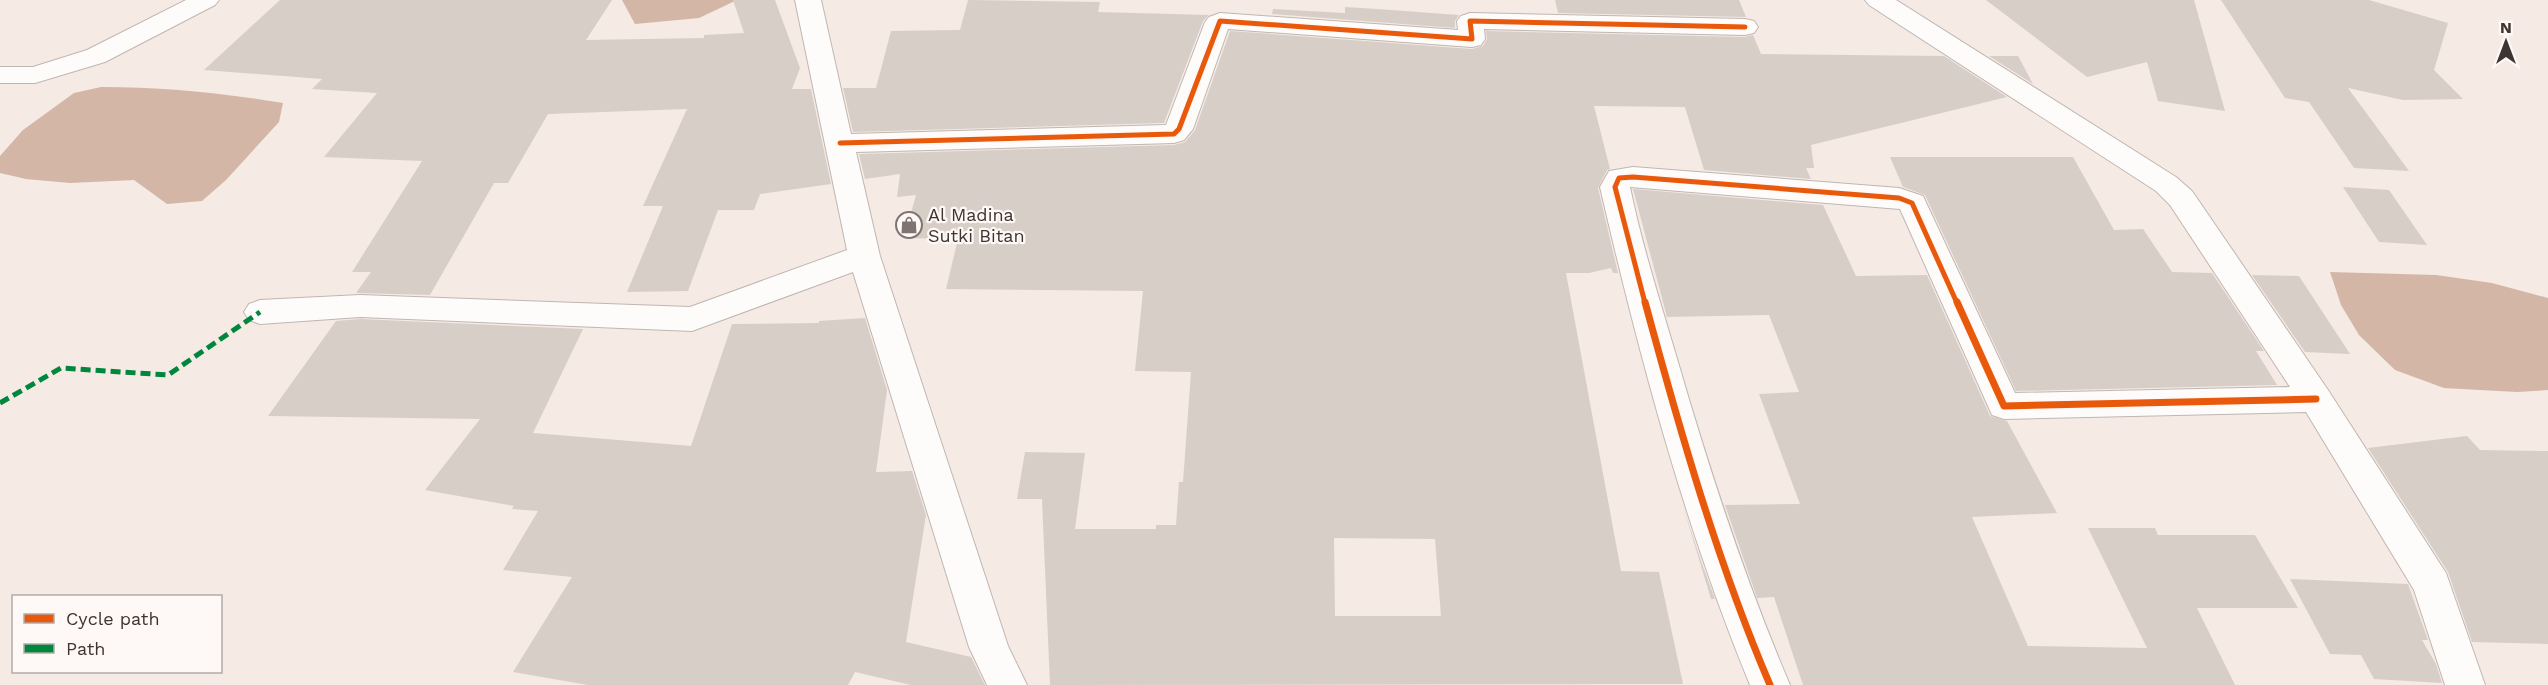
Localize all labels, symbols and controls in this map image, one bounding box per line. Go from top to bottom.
north arrow [2476,12,2536,72]
text: N [2500,18,2512,37]
place label: Al Madina Sutki Bitan [928,204,1025,246]
shop icon: Al Madina Sutki Bitan [894,210,924,240]
legend [12,595,222,673]
text: Cycle path [66,608,160,629]
text: Path [66,638,106,659]

